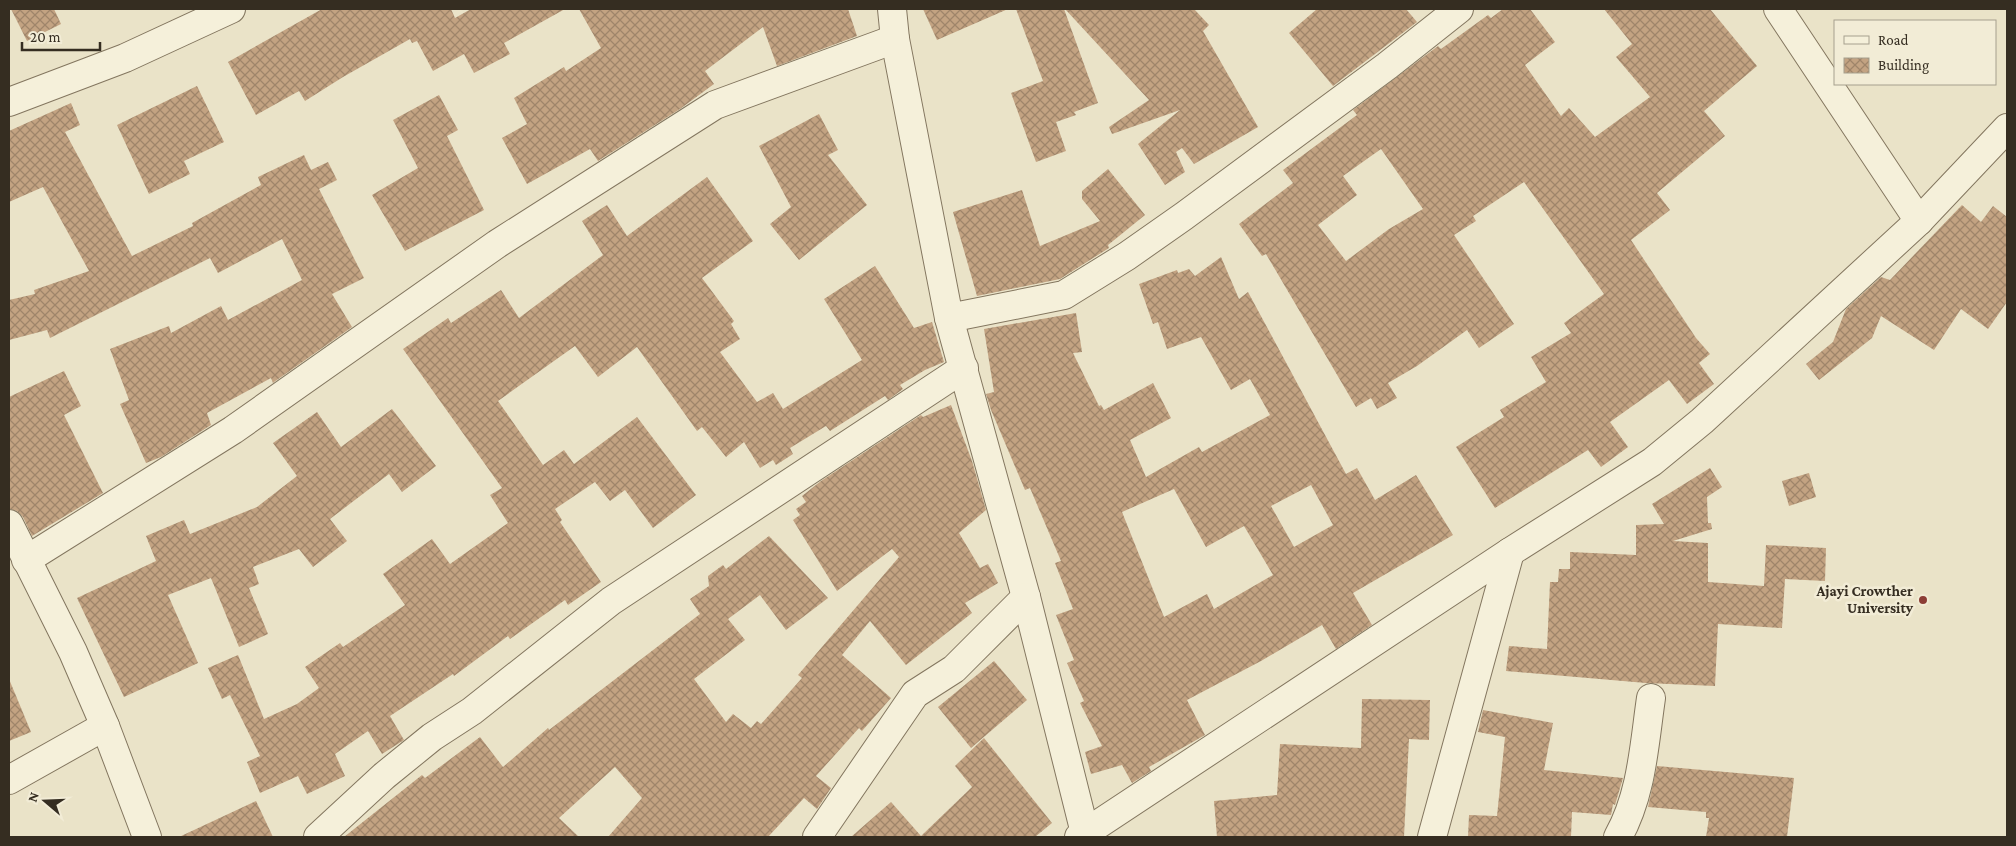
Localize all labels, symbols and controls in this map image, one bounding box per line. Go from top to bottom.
scale bar [22,20,100,52]
legend [1834,20,1996,85]
text: 20 m [30,29,61,45]
text: Road [1878,32,1909,48]
text: Building [1878,57,1929,74]
place label: Ajayi Crowther University [1816,583,1914,616]
marker: Ajayi Crowther University [1917,594,1929,606]
north arrow [20,776,70,826]
text: N [24,789,42,804]

